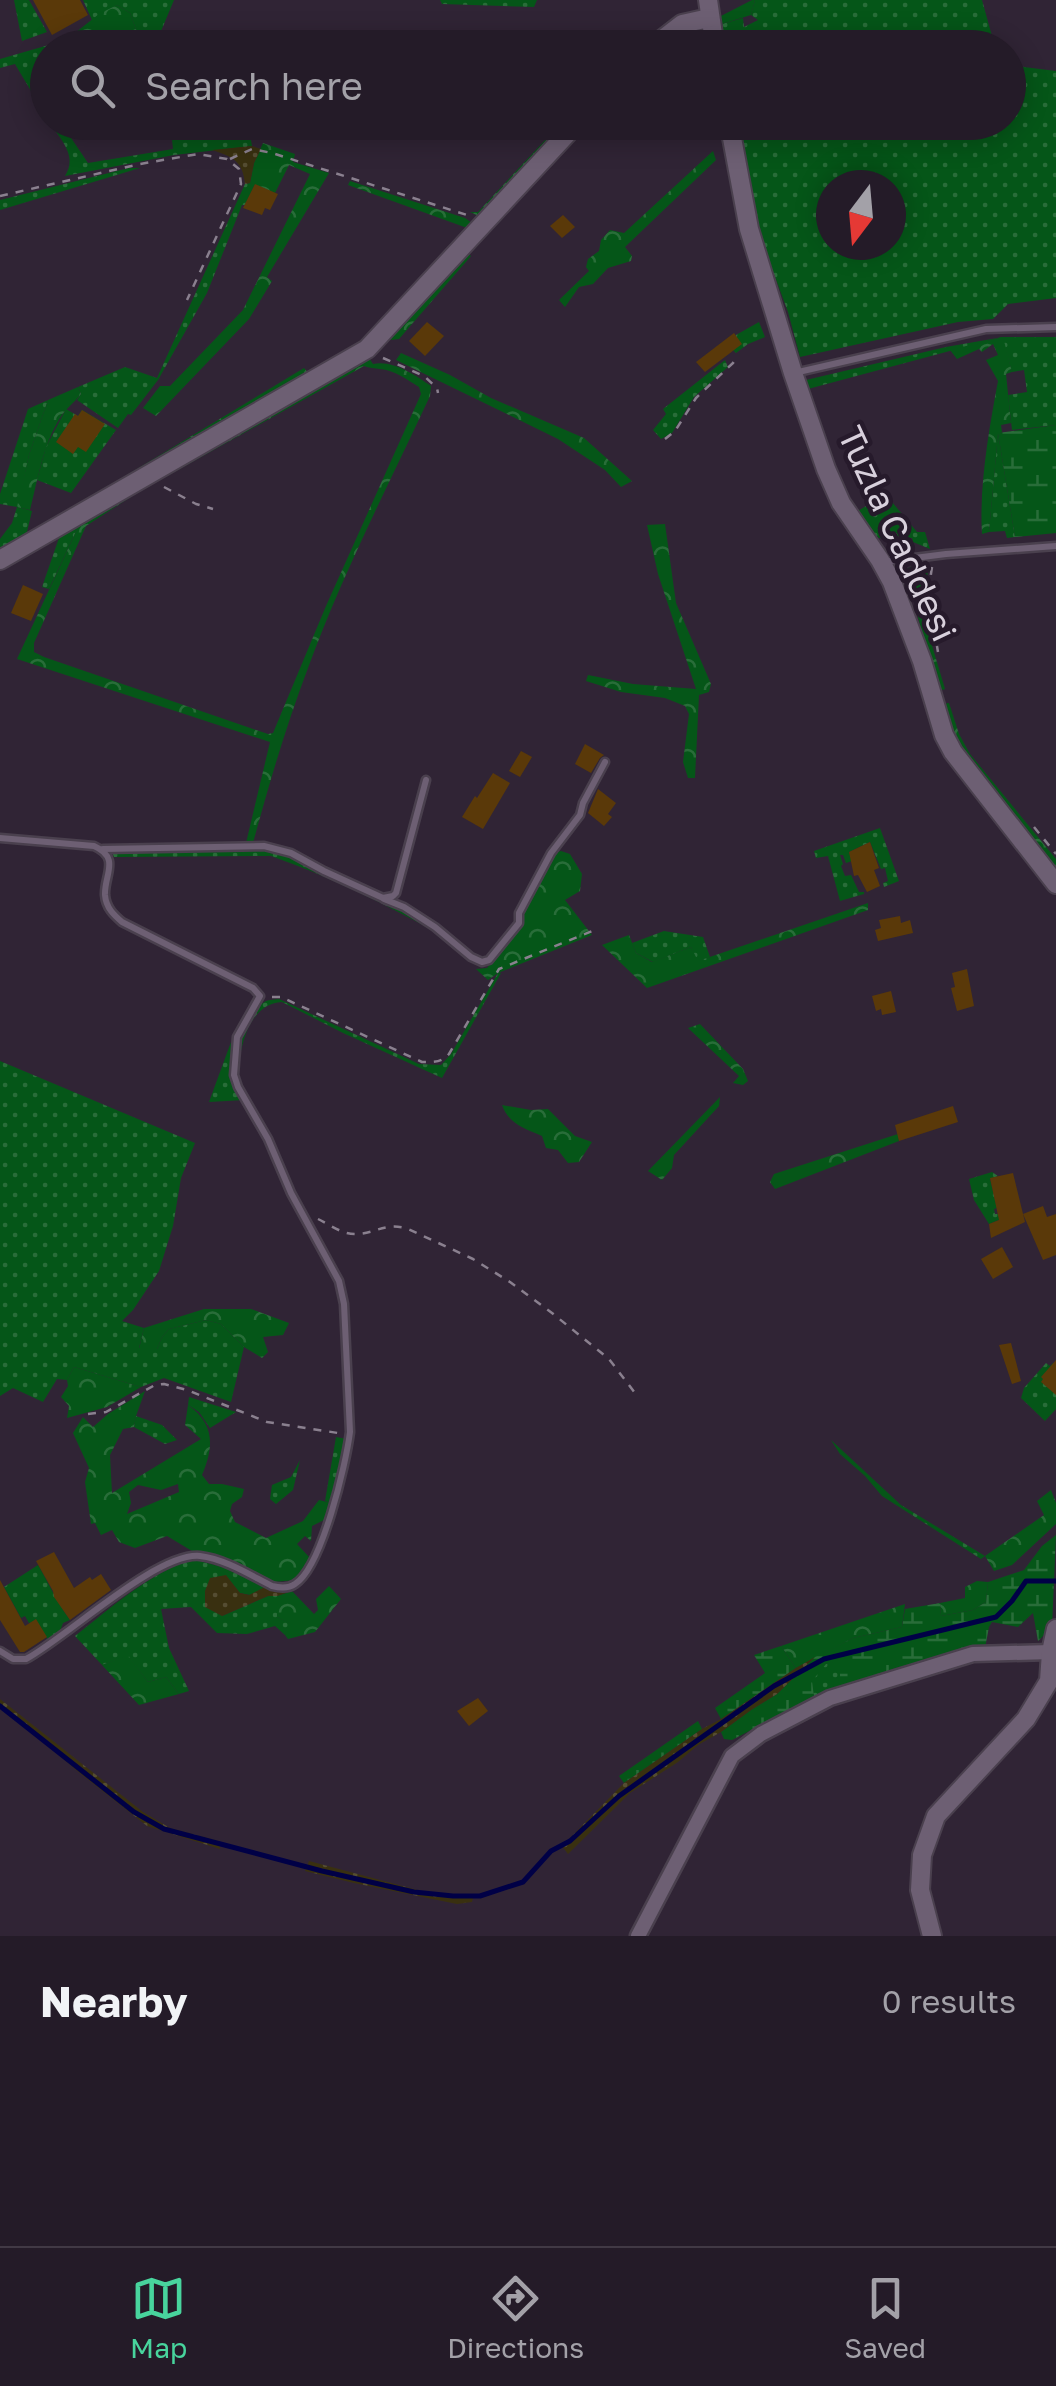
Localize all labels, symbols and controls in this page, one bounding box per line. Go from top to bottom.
search box [30,30,1026,140]
icon: search [65,58,120,113]
text: Search here [145,63,363,108]
north arrow [816,170,906,260]
street label: Tuzla Caddesi [830,419,966,648]
text: Nearby [40,1976,188,2026]
text: 0 results [882,1982,1016,2020]
tab: Map [130,2271,187,2364]
tab: Directions [447,2271,584,2364]
tab: Saved [844,2271,926,2364]

